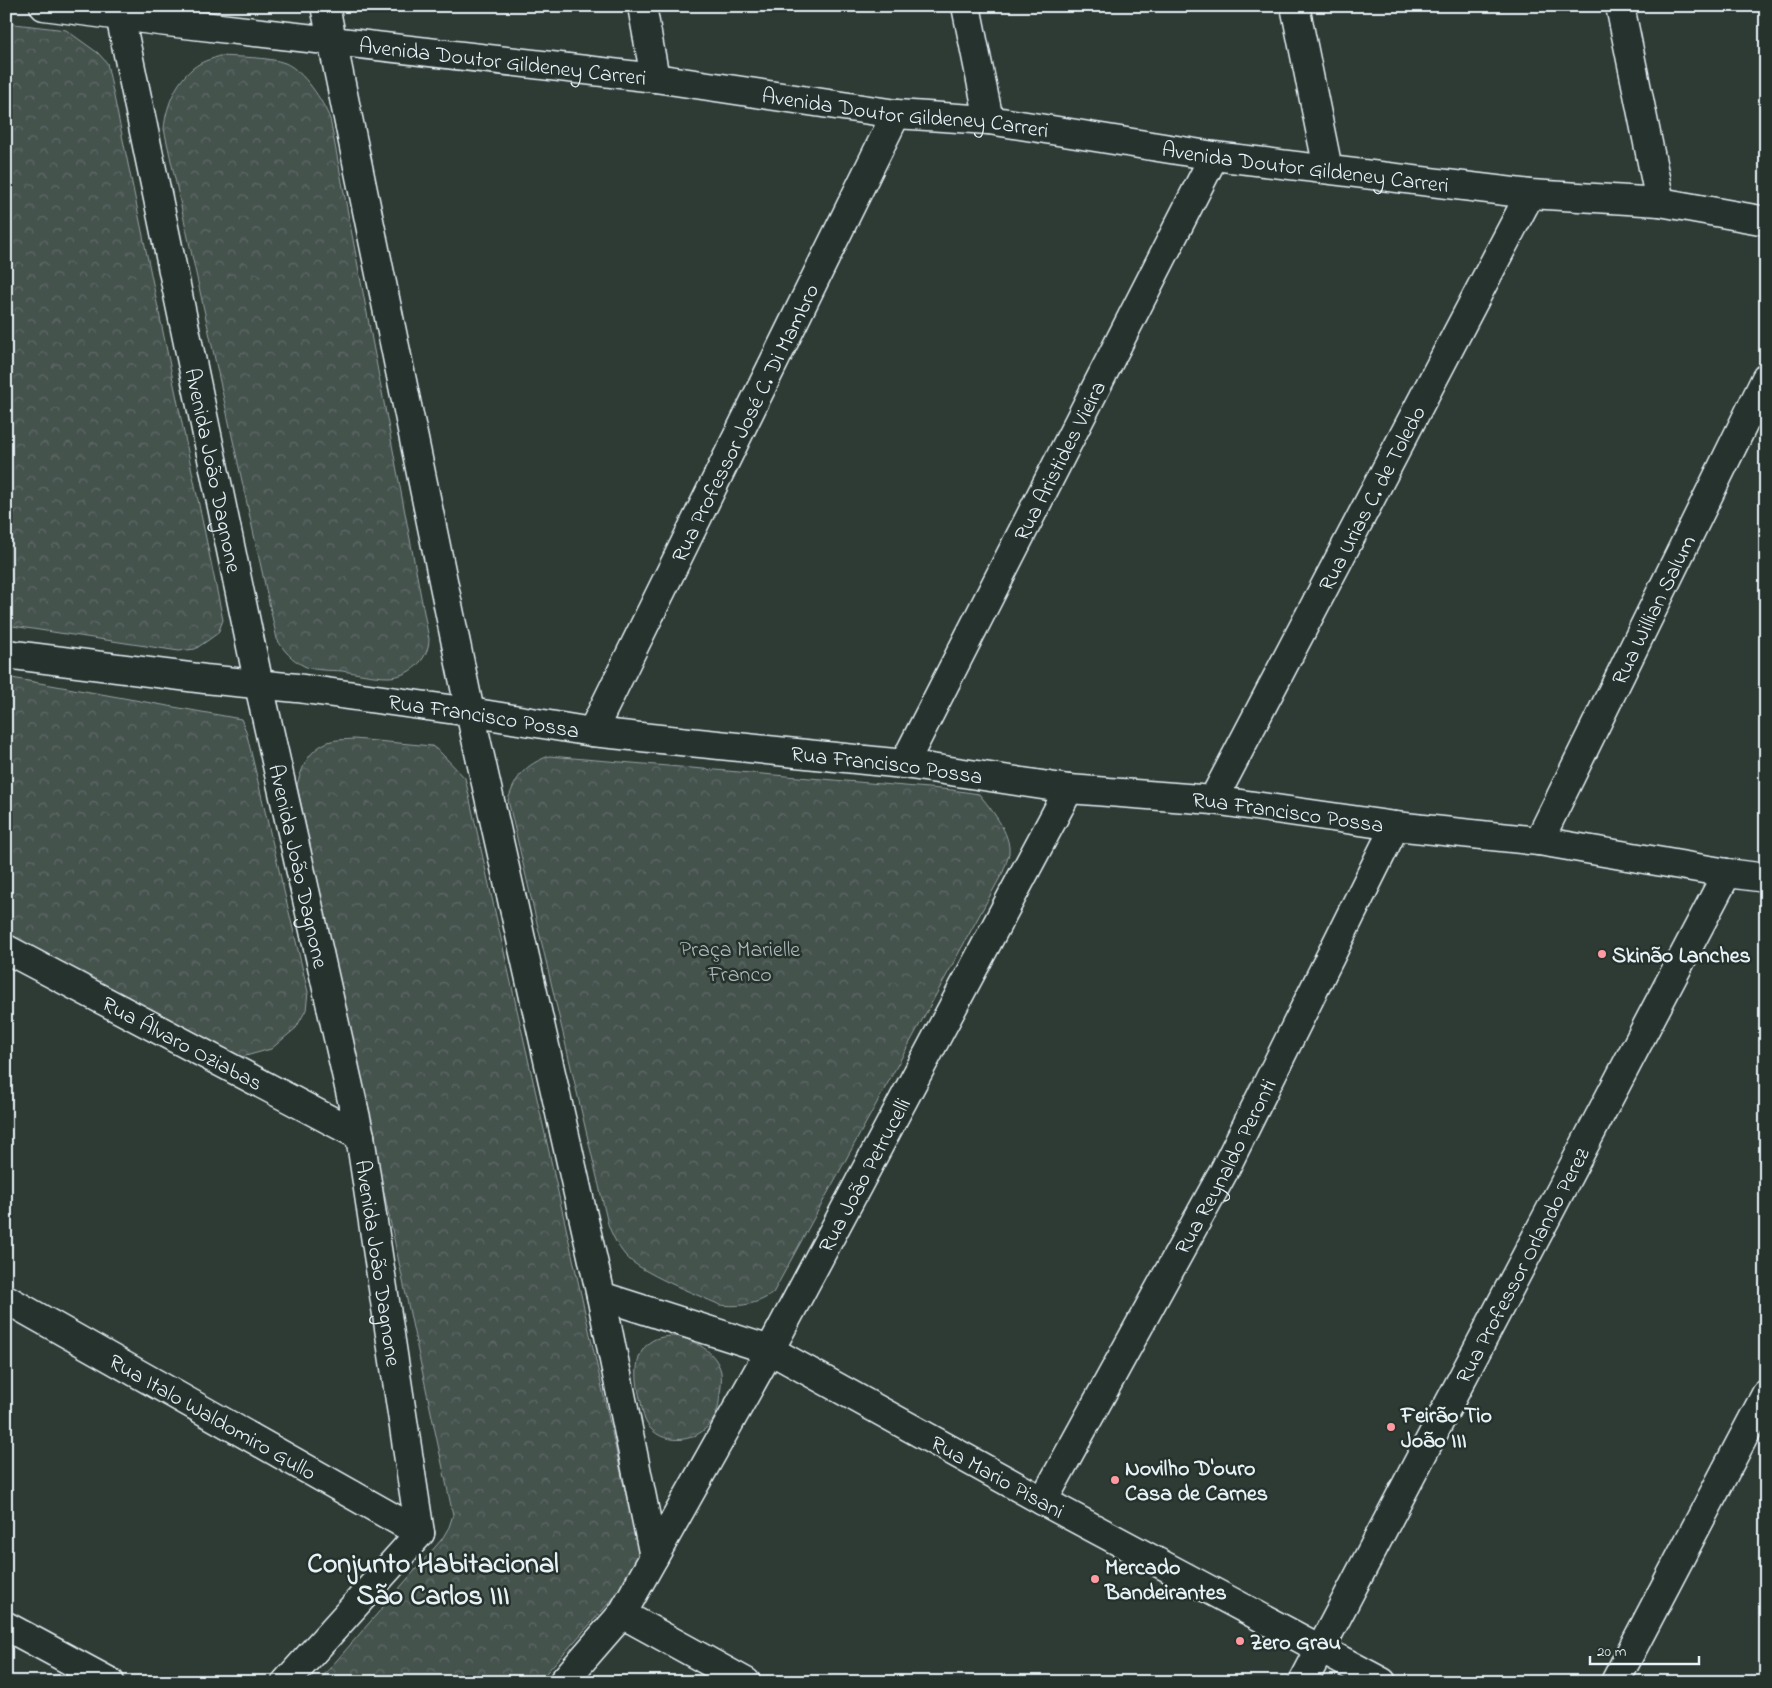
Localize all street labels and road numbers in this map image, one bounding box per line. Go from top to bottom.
street label: Avenida Doutor Gildeney Carreri [357,31,648,96]
street label: Avenida Doutor Gildeney Carreri [759,81,1051,148]
street label: Avenida Doutor Gildeney Carreri [1159,135,1450,203]
street label: Rua Professor José C. Di Mambro [665,279,829,568]
street label: Avenida João Dagnone [175,365,248,576]
street label: Rua Aristides Vieira [1007,376,1116,547]
street label: Rua Urias C. de Toledo [1312,401,1435,598]
street label: Rua Willian Salum [1605,530,1706,691]
street label: Rua Francisco Possa [386,688,582,749]
street label: Rua Francisco Possa [789,739,985,795]
street label: Avenida João Dagnone [258,761,335,972]
street label: Rua Francisco Possa [1191,785,1385,843]
street label: Rua Álvaro Oziabas [95,989,268,1101]
street label: Rua Reynaldo Peronti [1168,1074,1286,1261]
street label: Rua João Petrucelli [812,1093,921,1259]
street label: Rua Professor Orlando Perez [1449,1142,1600,1390]
street label: Avenida João Dagnone [345,1158,408,1369]
street label: Rua Italo Waldomiro Gullo [102,1347,321,1490]
street label: Rua Mario Pisani [924,1429,1069,1529]

